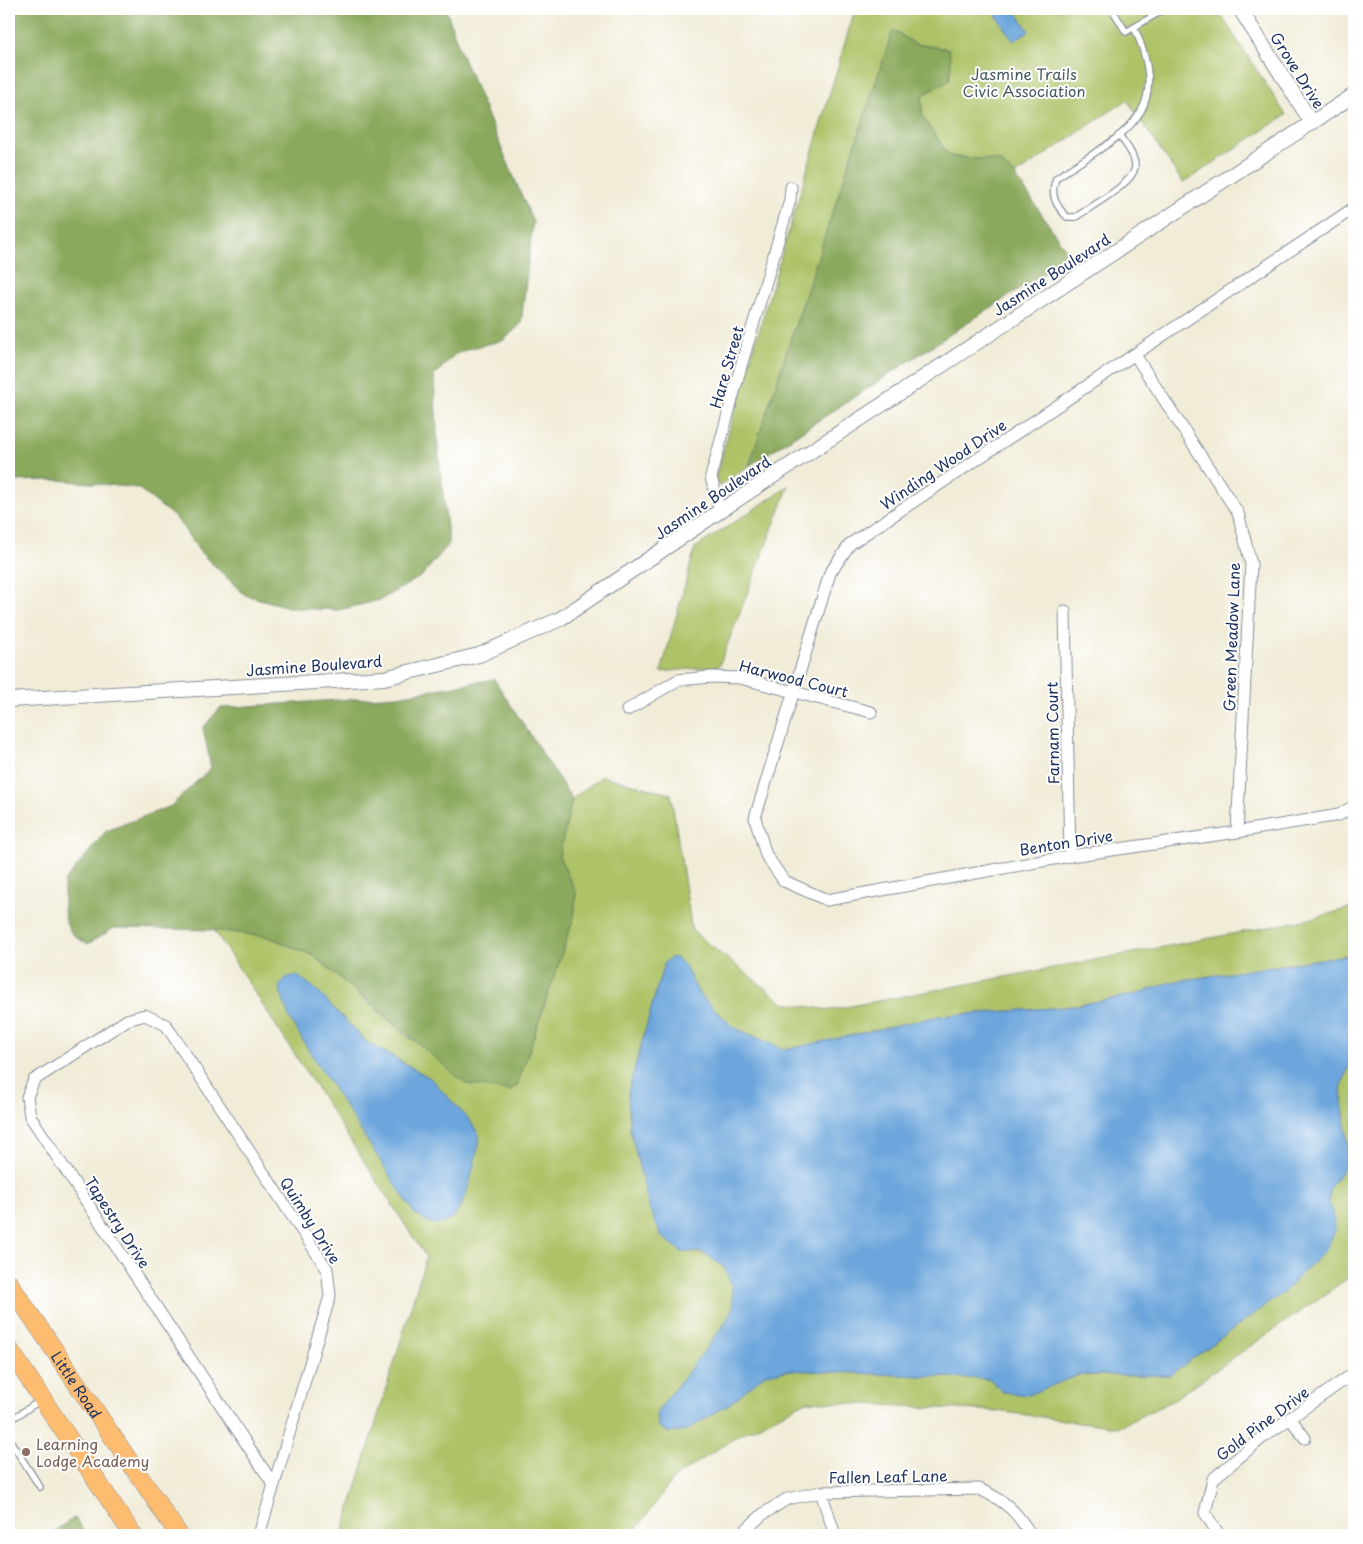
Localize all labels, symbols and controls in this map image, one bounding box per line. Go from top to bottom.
street label: Grove Drive [1265,27,1331,113]
park label: Jasmine Trails Civic Association [963,62,1085,102]
street label: Jasmine Boulevard [988,227,1114,321]
street label: Hare Street [703,323,749,411]
street label: Winding Wood Drive [875,413,1011,515]
street label: Jasmine Boulevard [649,449,775,545]
street label: Green Meadow Lane [1217,562,1245,712]
street label: Jasmine Boulevard [245,649,383,681]
street label: Harwood Court [737,653,851,703]
street label: Farnam Court [1040,681,1064,785]
street label: Benton Drive [1018,823,1114,861]
street label: Tapestry Drive [80,1172,156,1273]
street label: Quimby Drive [275,1172,347,1268]
street label: Little Road [46,1346,108,1422]
street label: Gold Pine Drive [1211,1380,1313,1466]
place label: Learning Lodge Academy [36,1432,149,1472]
marker: Learning Lodge Academy [20,1446,32,1458]
street label: Fallen Leaf Lane [828,1463,948,1489]

